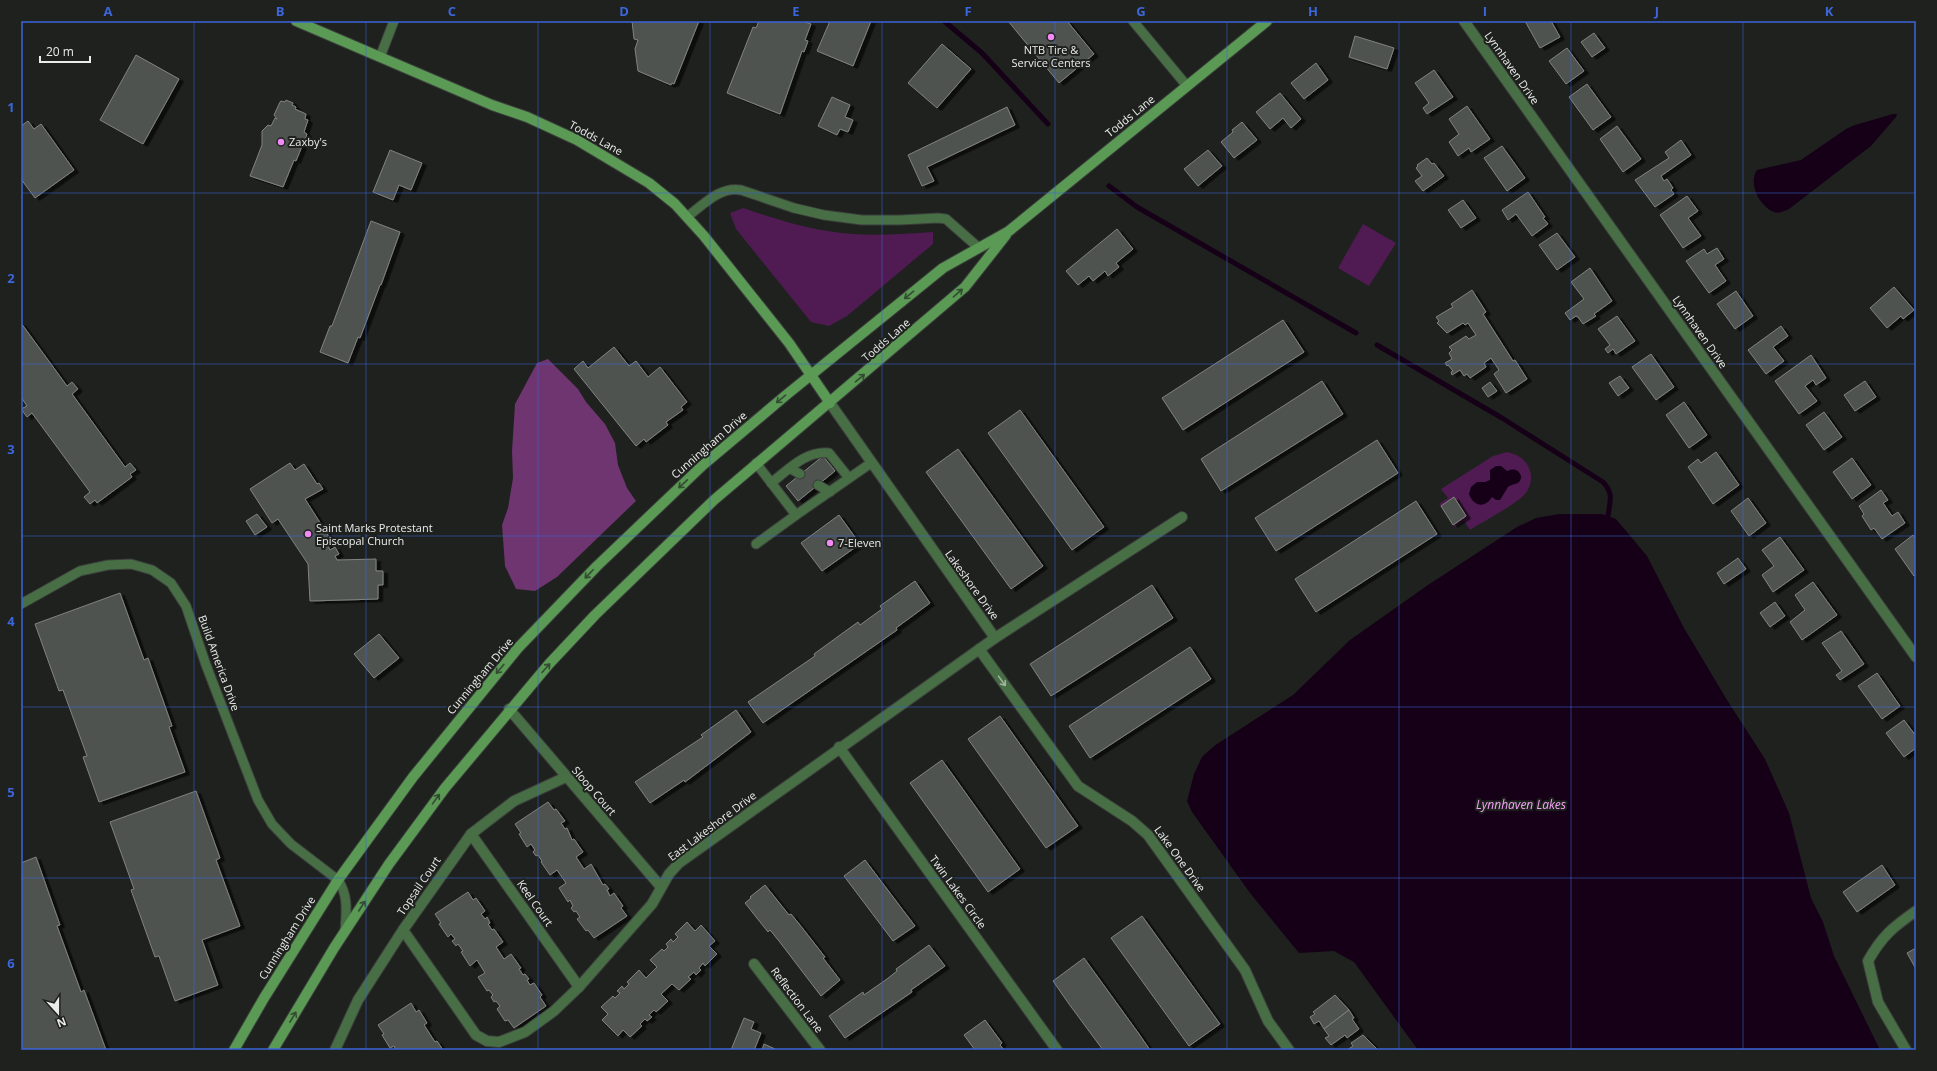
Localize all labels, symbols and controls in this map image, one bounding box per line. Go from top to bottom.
text: A [104,2,113,20]
text: B [276,2,285,20]
text: C [448,2,456,20]
text: D [619,2,629,20]
text: E [792,2,800,20]
text: F [964,2,972,20]
text: G [1136,2,1146,20]
text: H [1308,2,1318,20]
text: I [1483,2,1487,20]
text: J [1654,2,1659,20]
text: K [1825,2,1834,20]
street label: Lynnhaven Drive [1482,28,1543,107]
marker: NTB Tire & Service Centers [1046,32,1056,42]
scale bar [40,38,90,64]
place label: NTB Tire & Service Centers [1012,42,1090,70]
text: 20 m [46,43,74,60]
street label: Todds Lane [1102,91,1157,140]
text: 1 [7,98,15,116]
street label: Todds Lane [567,117,626,158]
place label: Zaxby's [289,134,327,149]
marker: Zaxby's [276,137,286,147]
text: 2 [7,269,15,287]
one-way arrow [953,289,964,298]
one-way arrow [904,291,915,300]
street label: Lynnhaven Drive [1670,292,1731,371]
street label: Todds Lane [858,315,913,365]
one-way arrow [854,373,865,382]
one-way arrow [776,394,787,403]
street label: Cunningham Drive [668,408,750,482]
text: 3 [7,440,15,458]
one-way arrow [678,479,688,489]
place label: Saint Marks Protestant Episcopal Church [316,520,433,548]
marker: Saint Marks Protestant Episcopal Church [303,529,313,539]
place label: 7-Eleven [838,535,881,550]
marker: 7-Eleven [825,538,835,548]
street label: Lakeshore Drive [942,547,1003,623]
one-way arrow [584,569,594,579]
text: 4 [7,612,15,630]
street label: Build America Drive [195,613,244,713]
street label: Cunningham Drive [443,634,516,717]
one-way arrow [542,662,551,673]
one-way arrow [496,664,505,674]
one-way arrow [998,675,1006,686]
street label: Sloop Court [569,763,620,818]
text: 5 [7,783,15,801]
street label: East Lakeshore Drive [664,787,759,864]
one-way arrow [432,794,440,805]
water label: Lynnhaven Lakes [1476,796,1566,813]
street label: Lake One Drive [1151,823,1209,895]
street label: Twin Lakes Circle [927,852,990,931]
street label: Topsail Court [393,853,444,918]
street label: Keel Court [514,877,557,929]
street label: Cunningham Drive [255,893,318,982]
one-way arrow [358,900,366,912]
text: 6 [7,954,15,972]
street label: Reflection Lane [768,964,827,1036]
north arrow [38,993,78,1033]
one-way arrow [289,1012,297,1023]
text: N [55,1014,69,1031]

